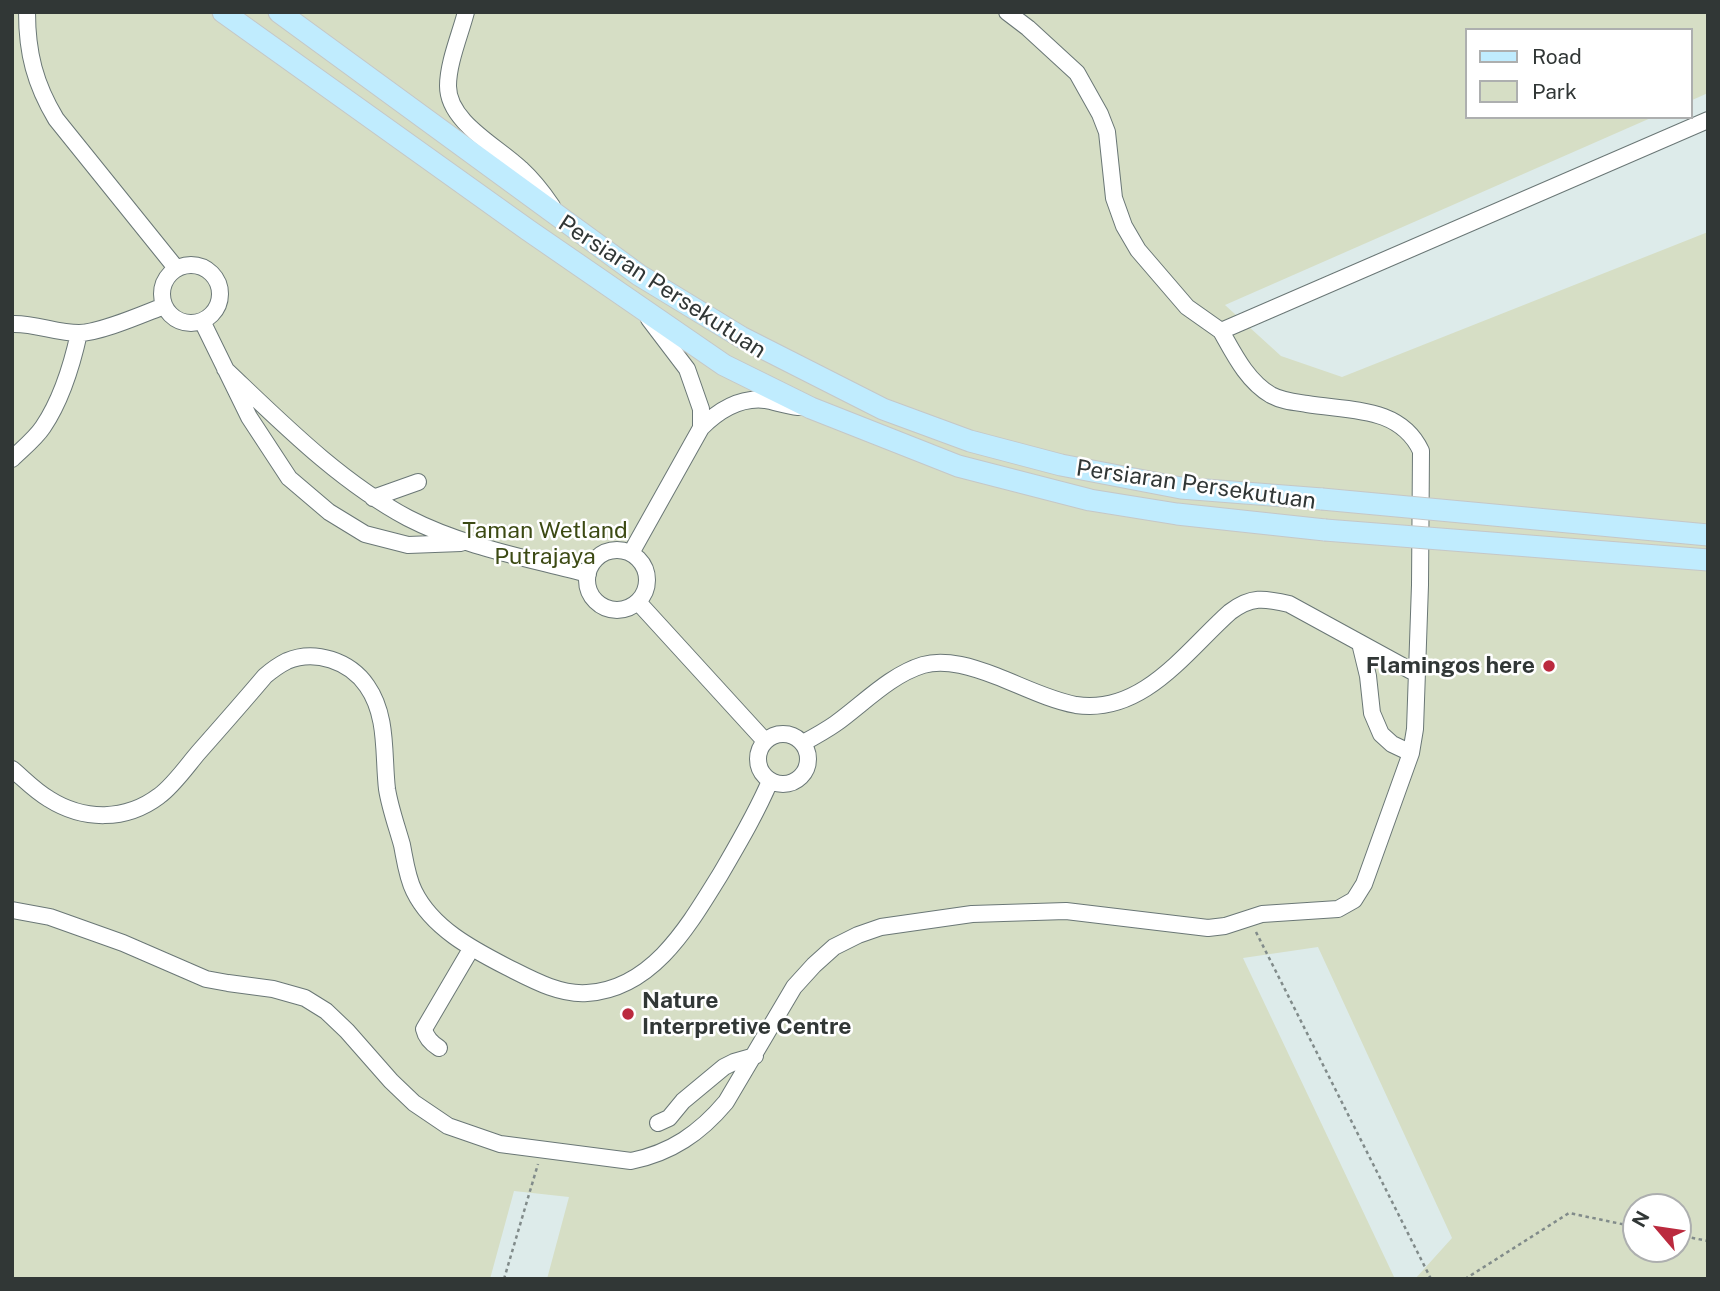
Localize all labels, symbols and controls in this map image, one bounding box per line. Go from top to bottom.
legend [1464,28,1692,119]
text: Road [1532,44,1582,69]
text: Park [1532,79,1577,104]
street label: Persiaran Persekutuan [553,210,771,364]
street label: Persiaran Persekutuan [1074,455,1318,515]
park label: Taman Wetland Putrajaya [462,517,628,571]
place label: Flamingos here [1366,652,1535,680]
marker: Flamingos here [1541,658,1557,674]
place label: Nature Interpretive Centre [642,987,852,1041]
marker: Nature Interpretive Centre [620,1006,636,1022]
north arrow [1622,1193,1692,1263]
text: N [1627,1207,1654,1231]

